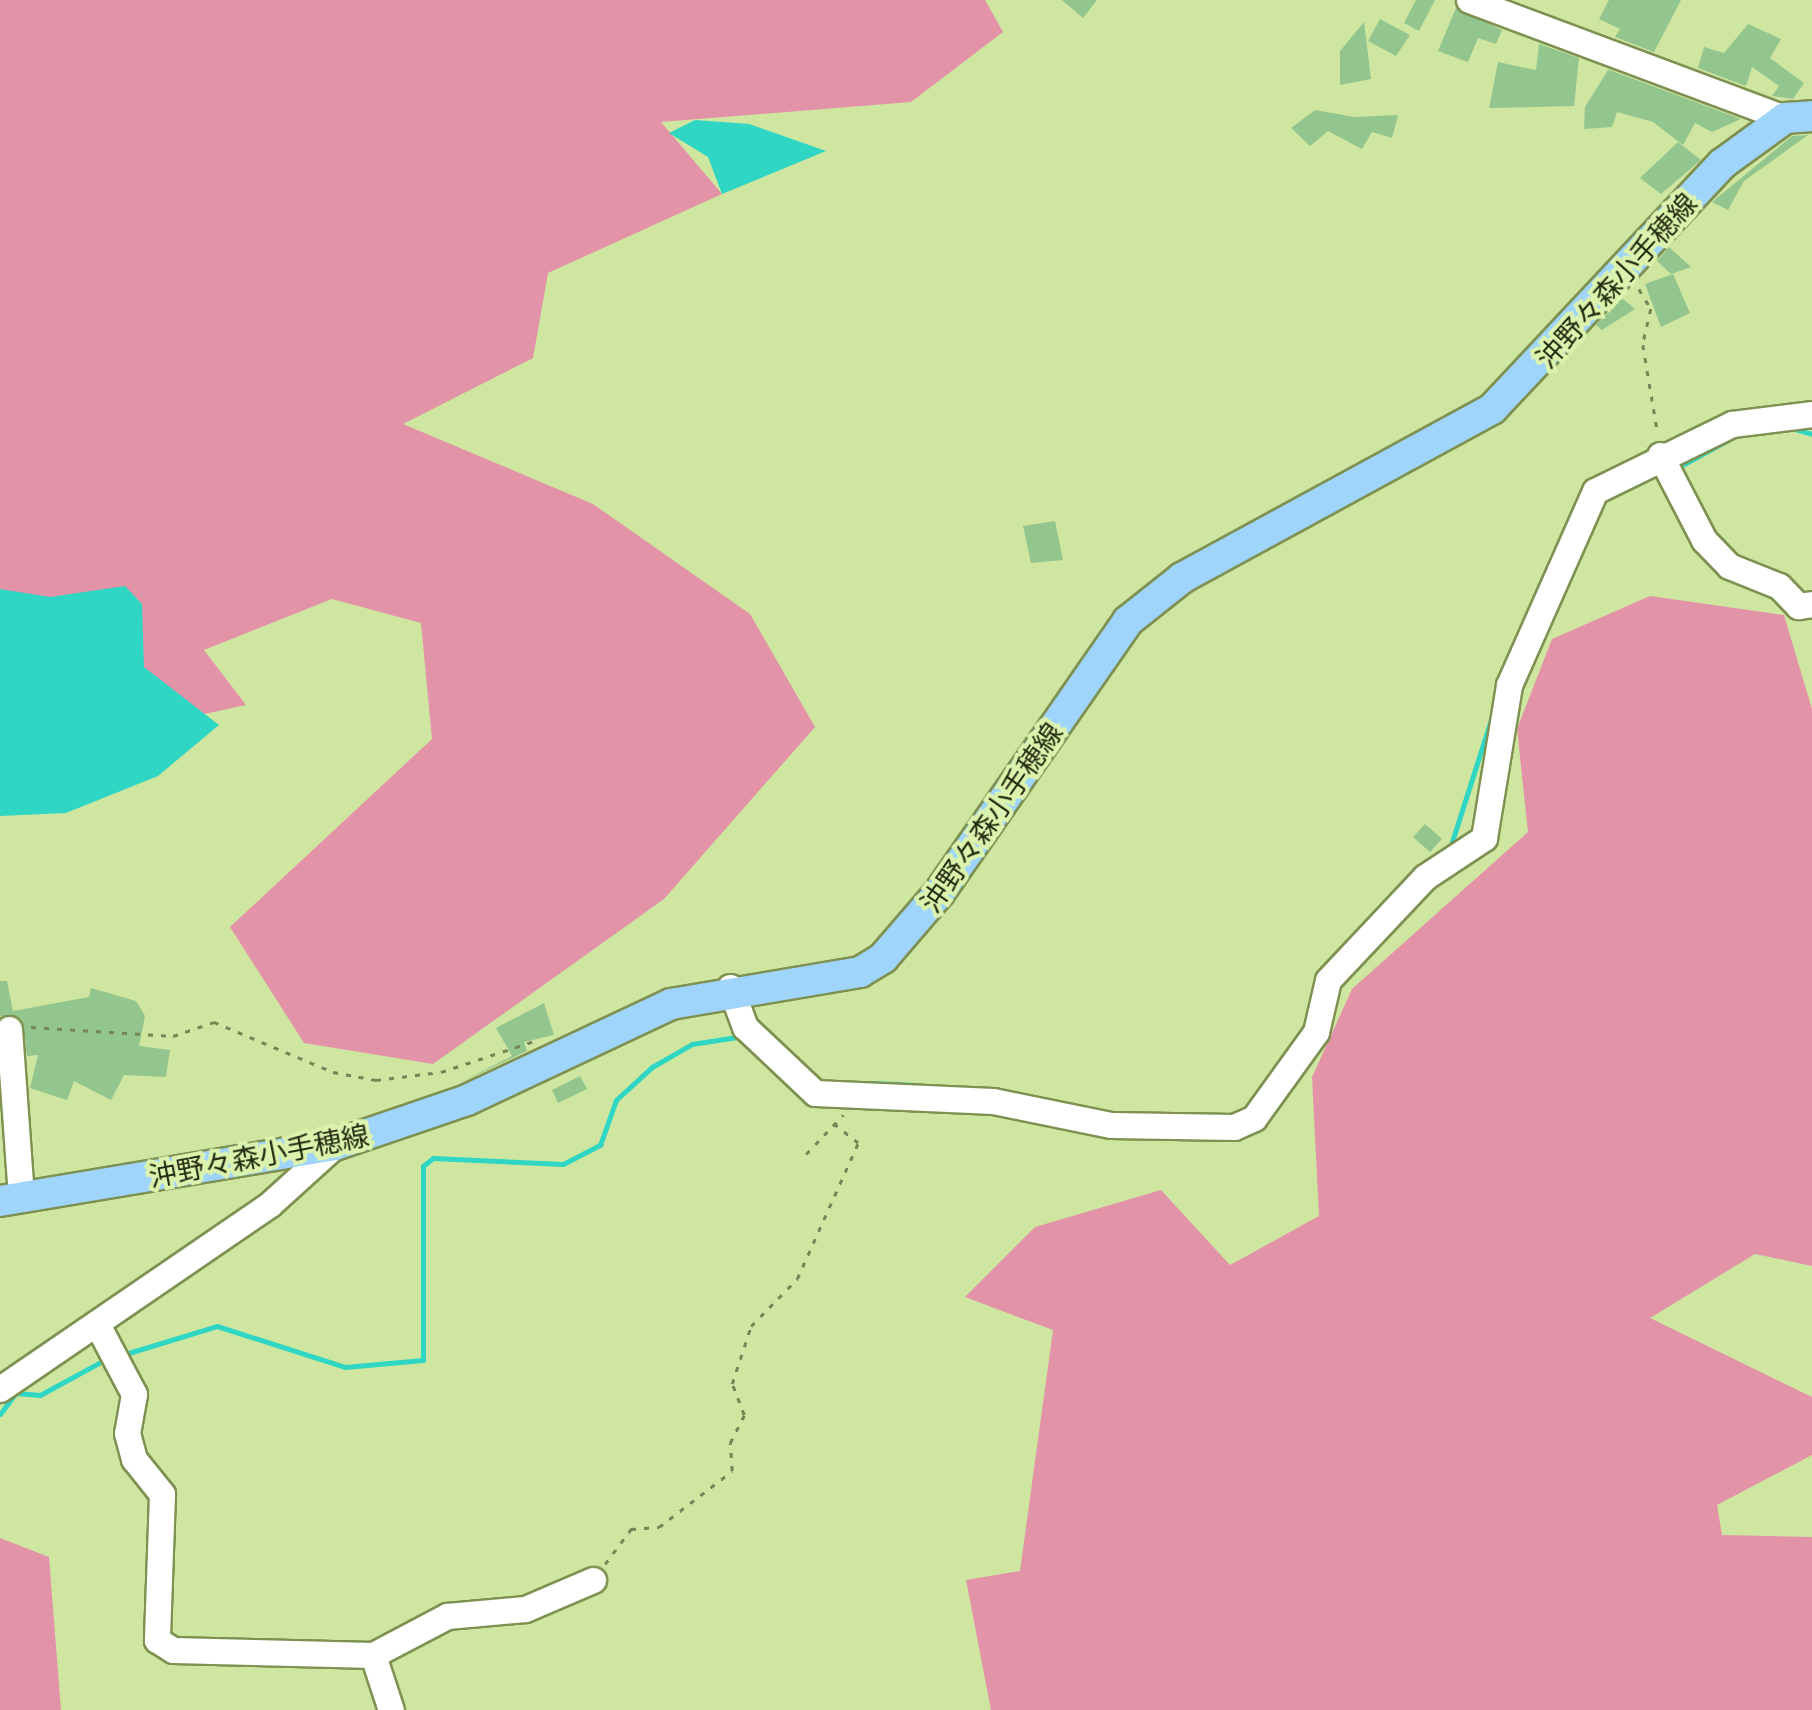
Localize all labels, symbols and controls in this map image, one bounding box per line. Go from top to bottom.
street label: 沖野々森小手穂線 [1529,186,1703,374]
street label: 沖野々森小手穂線 [913,716,1069,918]
street label: 沖野々森小手穂線 [146,1117,372,1193]

